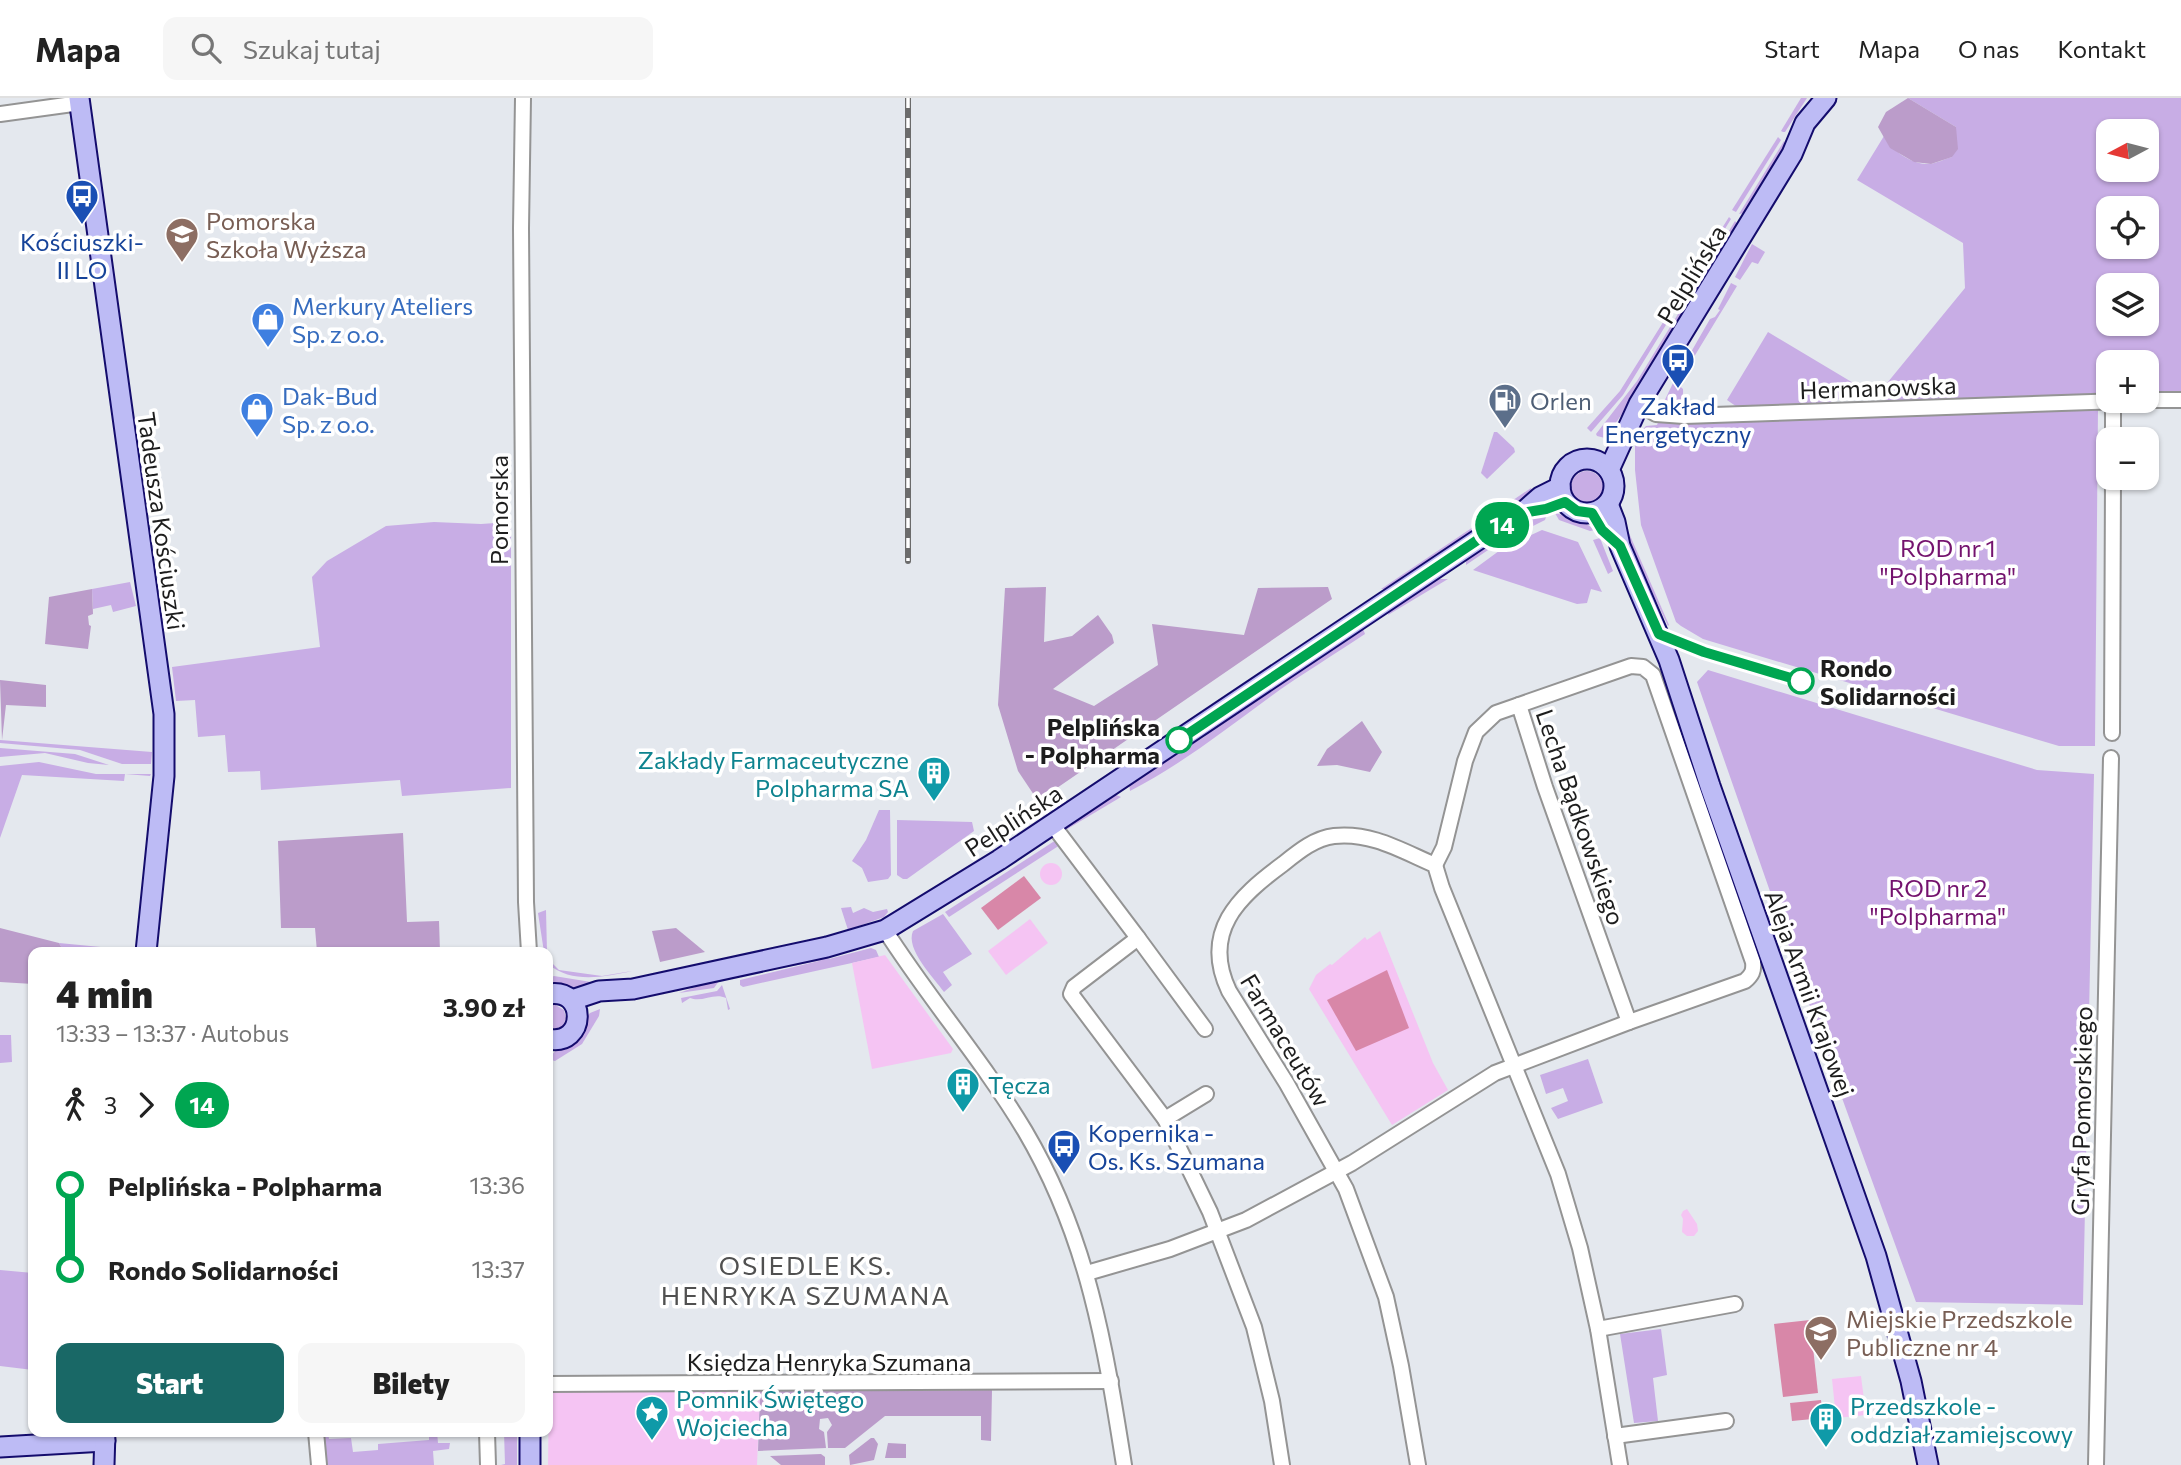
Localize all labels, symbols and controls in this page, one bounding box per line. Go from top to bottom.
search box [163,17,653,80]
text: Mapa [35,28,121,69]
icon: search [187,29,225,67]
text: Szukaj tutaj [243,33,381,64]
text: Start [1764,34,1820,63]
text: Mapa [1858,34,1920,63]
text: O nas [1958,34,2019,63]
text: Kontakt [2057,34,2146,63]
north arrow [2096,119,2160,182]
map controls [2096,119,2159,490]
bus stop icon: Kościuszki- II LO [63,177,101,226]
button: locate [2096,196,2159,259]
place label: Pomorska Szkoła Wyższa [206,206,367,263]
school or university icon: Pomorska Szkoła Wyższa [163,215,201,264]
street label: Pelplińska [1650,219,1732,329]
place label: Kościuszki- II LO [20,227,144,284]
button: layers [2096,273,2159,336]
place label: Merkury Ateliers Sp. z o.o. [292,291,473,348]
shop icon: Merkury Ateliers Sp. z o.o. [249,300,287,349]
bus stop icon: Zakład Energetyczny [1659,341,1697,390]
button: + [2096,350,2159,413]
street label: Hermanowska [1799,370,1957,404]
place label: Dak-Bud Sp. z o.o. [282,381,378,438]
fuel station icon: Orlen [1486,381,1524,430]
place label: Orlen [1530,386,1592,415]
shop icon: Dak-Bud Sp. z o.o. [238,390,276,439]
place label: Zakład Energetyczny [1604,391,1752,448]
street label: Tadeusza Kościuszki [132,410,192,632]
button: − [2096,427,2159,490]
street label: Pomorska [484,455,513,565]
line badge: 14 [1470,502,1534,548]
text: 14 [1489,510,1515,539]
park label: ROD nr 1 "Polpharma" [1880,533,2016,590]
place label: Rondo Solidarności [1820,653,1956,710]
marker: Rondo Solidarności [1788,668,1814,694]
street label: Lecha Bądkowskiego [1530,705,1632,929]
place label: Pelplińska - Polpharma [1025,712,1160,769]
marker: Pelplińska - Polpharma [1166,727,1192,753]
place label: Zakłady Farmaceutyczne Polpharma SA [638,745,909,802]
building icon: Zakłady Farmaceutyczne Polpharma SA [915,754,953,803]
street label: Pelplińska [959,778,1067,862]
park label: ROD nr 2 "Polpharma" [1870,873,2006,930]
street label: Aleja Armii Krajowej [1759,886,1861,1100]
street label: Farmaceutów [1235,968,1337,1112]
text: 4 min [56,969,153,1016]
text: 3.90 zł [443,991,525,1022]
street label: Gryfa Pomorskiego [2065,1006,2097,1216]
text: 13:33 – 13:37 · Autobus [56,1019,289,1047]
building icon: Tęcza [944,1065,982,1114]
place label: Tęcza [988,1070,1051,1099]
icon: walk [56,1086,94,1124]
icon: forward [127,1086,165,1124]
text: 14 [189,1090,215,1119]
text: 3 [104,1091,117,1119]
place label: Kopernika - Os. Ks. Szumana [1088,1118,1265,1175]
bus stop icon: Kopernika - Os. Ks. Szumana [1045,1127,1083,1176]
text: Pelplińska - Polpharma [108,1170,382,1201]
text: 13:36 [470,1171,525,1199]
district label: OSIEDLE KS. HENRYKA SZUMANA [661,1249,951,1310]
text: Rondo Solidarności [108,1254,339,1285]
text: 13:37 [471,1255,525,1283]
place label: Miejskie Przedszkole Publiczne nr 4 [1846,1304,2073,1361]
school or university icon: Miejskie Przedszkole Publiczne nr 4 [1802,1313,1840,1362]
button: Start [56,1343,284,1423]
button: Bilety [298,1343,525,1423]
street label: Księdza Henryka Szumana [687,1347,971,1376]
place label: Pomnik Świętego Wojciecha [676,1384,864,1441]
place label: Przedszkole - oddział zamiejscowy [1850,1391,2073,1448]
place icon: Pomnik Świętego Wojciecha [633,1393,671,1442]
building icon: Przedszkole - oddział zamiejscowy [1807,1400,1845,1449]

